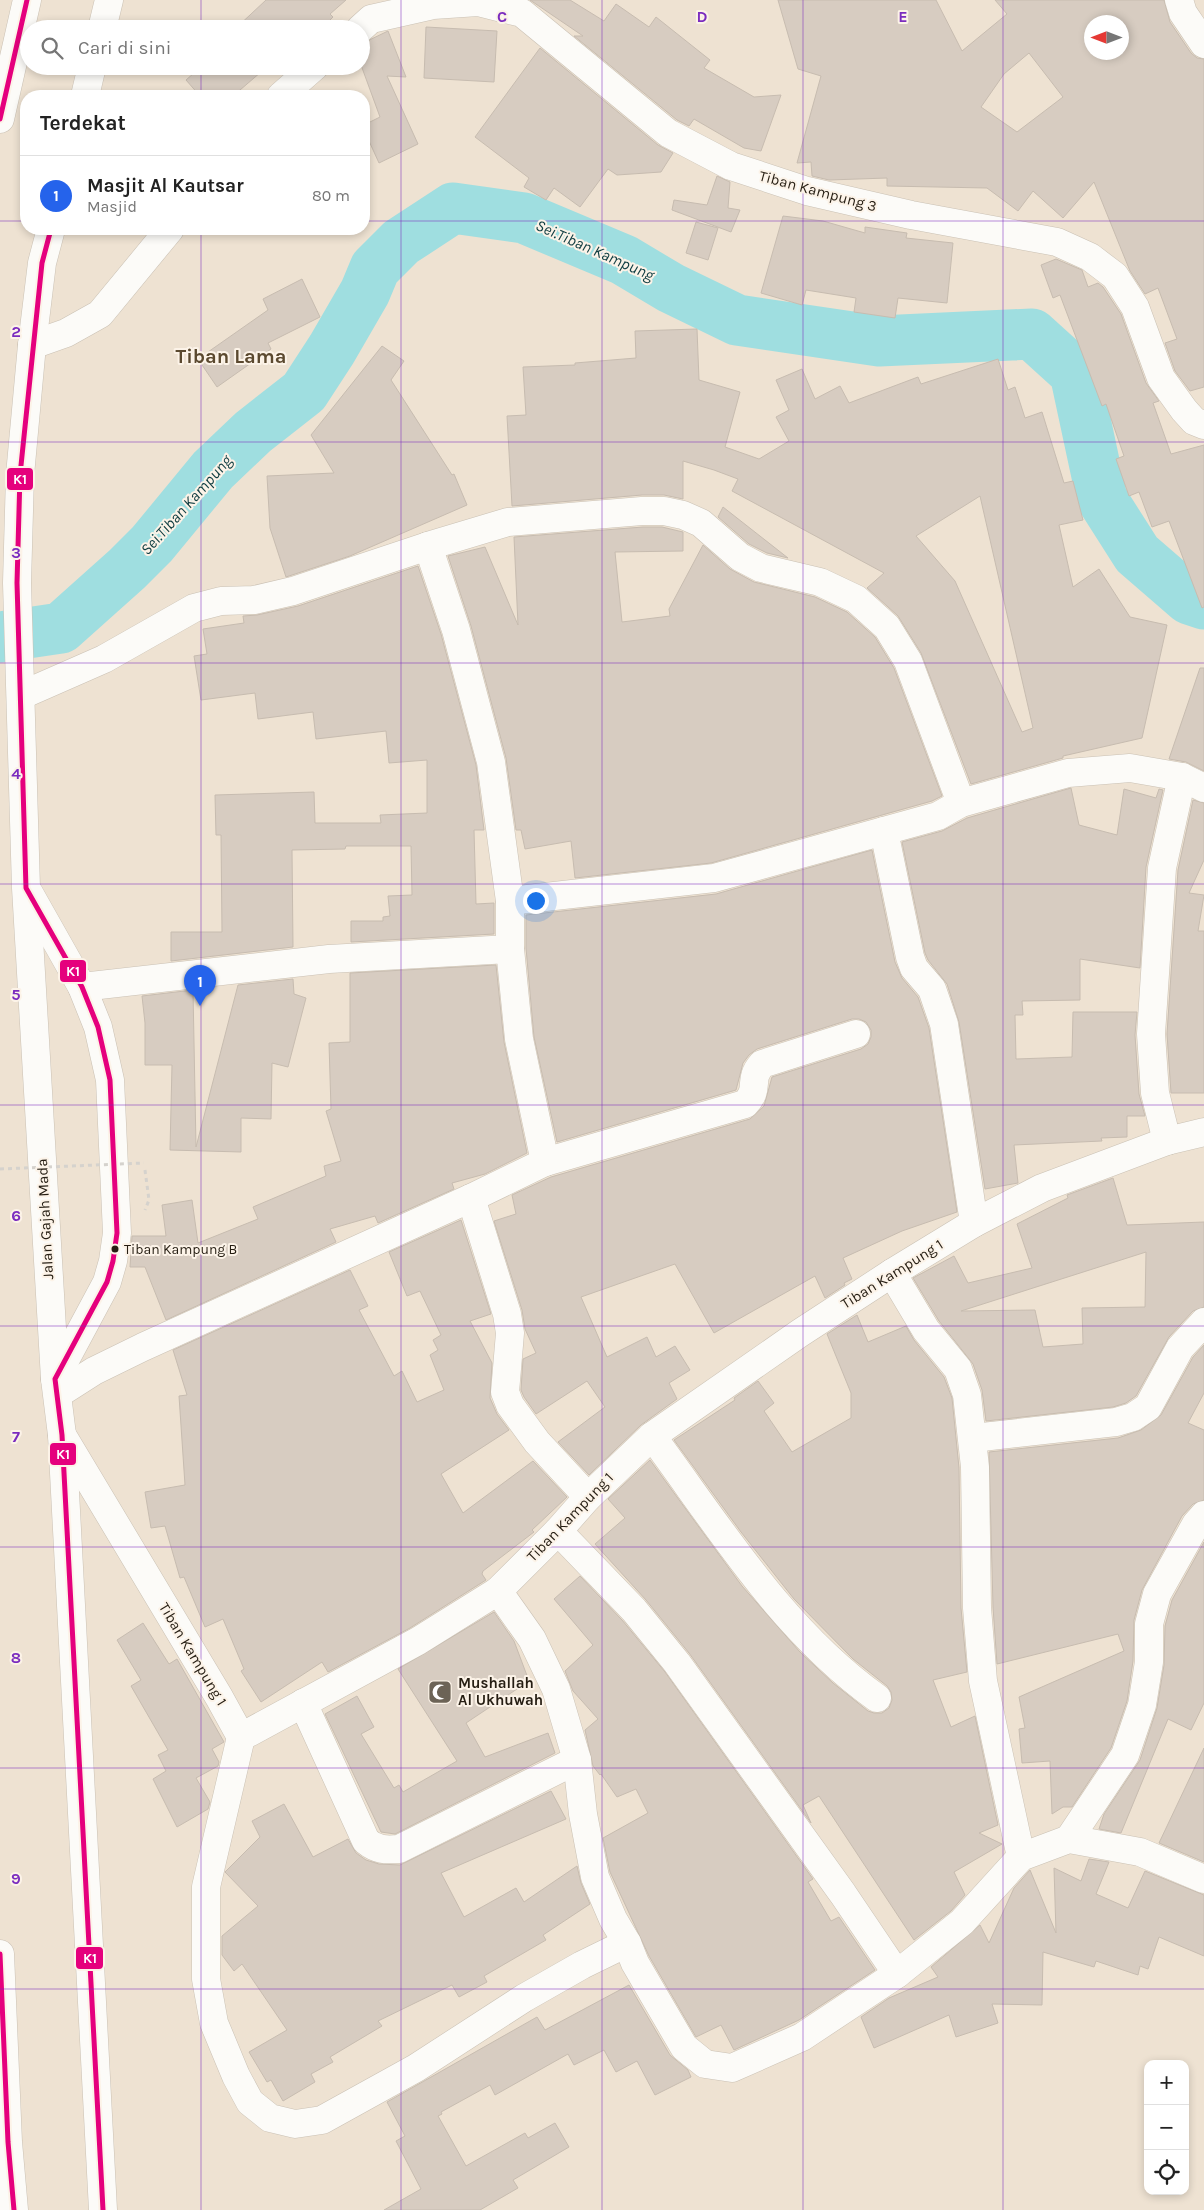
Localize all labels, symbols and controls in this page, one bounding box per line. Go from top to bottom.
text: C [497,7,507,26]
text: D [697,7,708,26]
text: E [898,7,908,26]
north arrow [1084,15,1129,60]
search box [20,20,370,75]
icon: search [38,34,66,62]
text: Cari di sini [78,37,171,59]
text: Terdekat [40,111,126,135]
street label: Tiban Kampung 3 [757,167,879,215]
text: Masjit Al Kautsar [87,175,244,197]
text: 1 [53,186,59,205]
text: 80 m [312,186,350,205]
text: Masjid [87,197,137,216]
water label: Sei.Tiban Kampung [533,215,658,285]
text: 2 [11,322,21,341]
district label: Tiban Lama [176,345,286,368]
water label: Sei.Tiban Kampung [136,451,236,559]
line badge: K1 [6,467,34,491]
text: K1 [13,471,27,488]
text: 3 [11,543,21,562]
text: 4 [11,764,21,783]
your location [523,888,549,914]
line badge: K1 [59,959,87,983]
text: K1 [66,963,80,980]
pin: 1 [184,965,216,1006]
text: 5 [11,985,21,1004]
street label: Jalan Gajah Mada [33,1158,57,1280]
text: 6 [11,1206,21,1225]
street label: Tiban Kampung 1 [838,1235,946,1313]
place label: Tiban Kampung B [124,1241,237,1258]
marker: Tiban Kampung B [110,1244,120,1254]
text: 7 [12,1427,20,1446]
line badge: K1 [49,1442,77,1466]
text: K1 [56,1446,70,1463]
street label: Tiban Kampung 1 [523,1469,617,1565]
street label: Tiban Kampung 1 [155,1599,231,1709]
text: 8 [11,1648,21,1667]
place label: Mushallah Al Ukhuwah [458,1674,543,1709]
mosque icon: Mushallah Al Ukhuwah [427,1679,453,1705]
text: 9 [11,1869,21,1888]
line badge: K1 [75,1946,104,1970]
text: K1 [83,1950,97,1967]
map controls [1144,2060,1189,2195]
button: + [1144,2060,1189,2105]
button: − [1144,2105,1189,2150]
button: locate [1144,2150,1189,2195]

